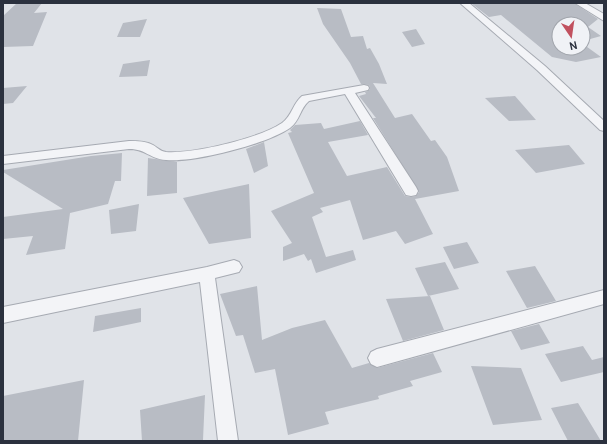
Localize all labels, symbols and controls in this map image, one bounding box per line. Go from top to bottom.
north arrow [551,16,591,56]
text: N [568,38,579,53]

